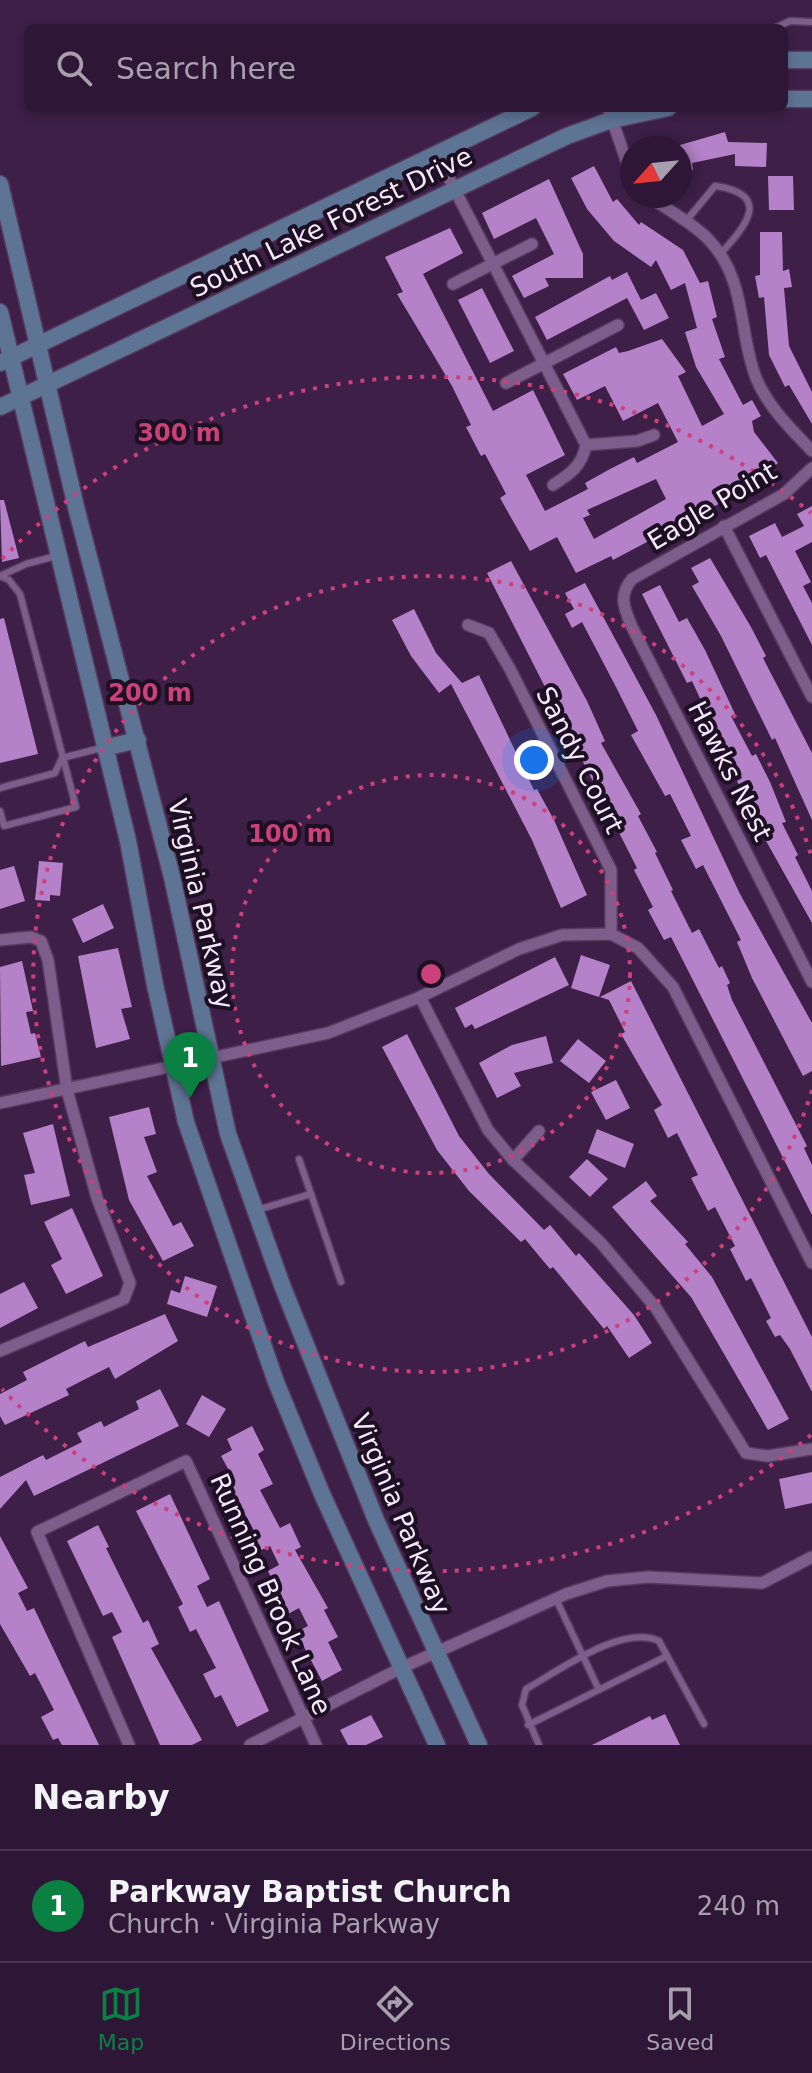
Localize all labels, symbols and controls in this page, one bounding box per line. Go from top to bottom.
search box [24,24,788,112]
icon: search [52,46,96,90]
text: Search here [116,51,296,86]
north arrow [620,136,692,208]
street label: South Lake Forest Drive [185,141,477,303]
text: 300 m [137,419,221,447]
street label: Eagle Point [642,456,782,556]
text: 200 m [108,679,192,707]
street label: Sandy Court [530,682,630,838]
street label: Hawks Nest [682,696,778,846]
your location [514,740,554,780]
street label: Virginia Parkway [162,796,240,1012]
text: 100 m [248,820,332,848]
centre of rings [417,960,445,988]
pin: 1 [164,1032,216,1098]
street label: Virginia Parkway [345,1409,457,1619]
street label: Running Brook Lane [204,1469,338,1719]
text: Nearby [32,1777,170,1817]
text: Parkway Baptist Church [108,1874,512,1909]
text: 1 [49,1891,67,1921]
text: 240 m [697,1891,780,1921]
text: Church · Virginia Parkway [108,1909,440,1939]
tab: Map [98,1982,144,2055]
tab: Directions [340,1982,451,2055]
tab: Saved [646,1982,714,2055]

